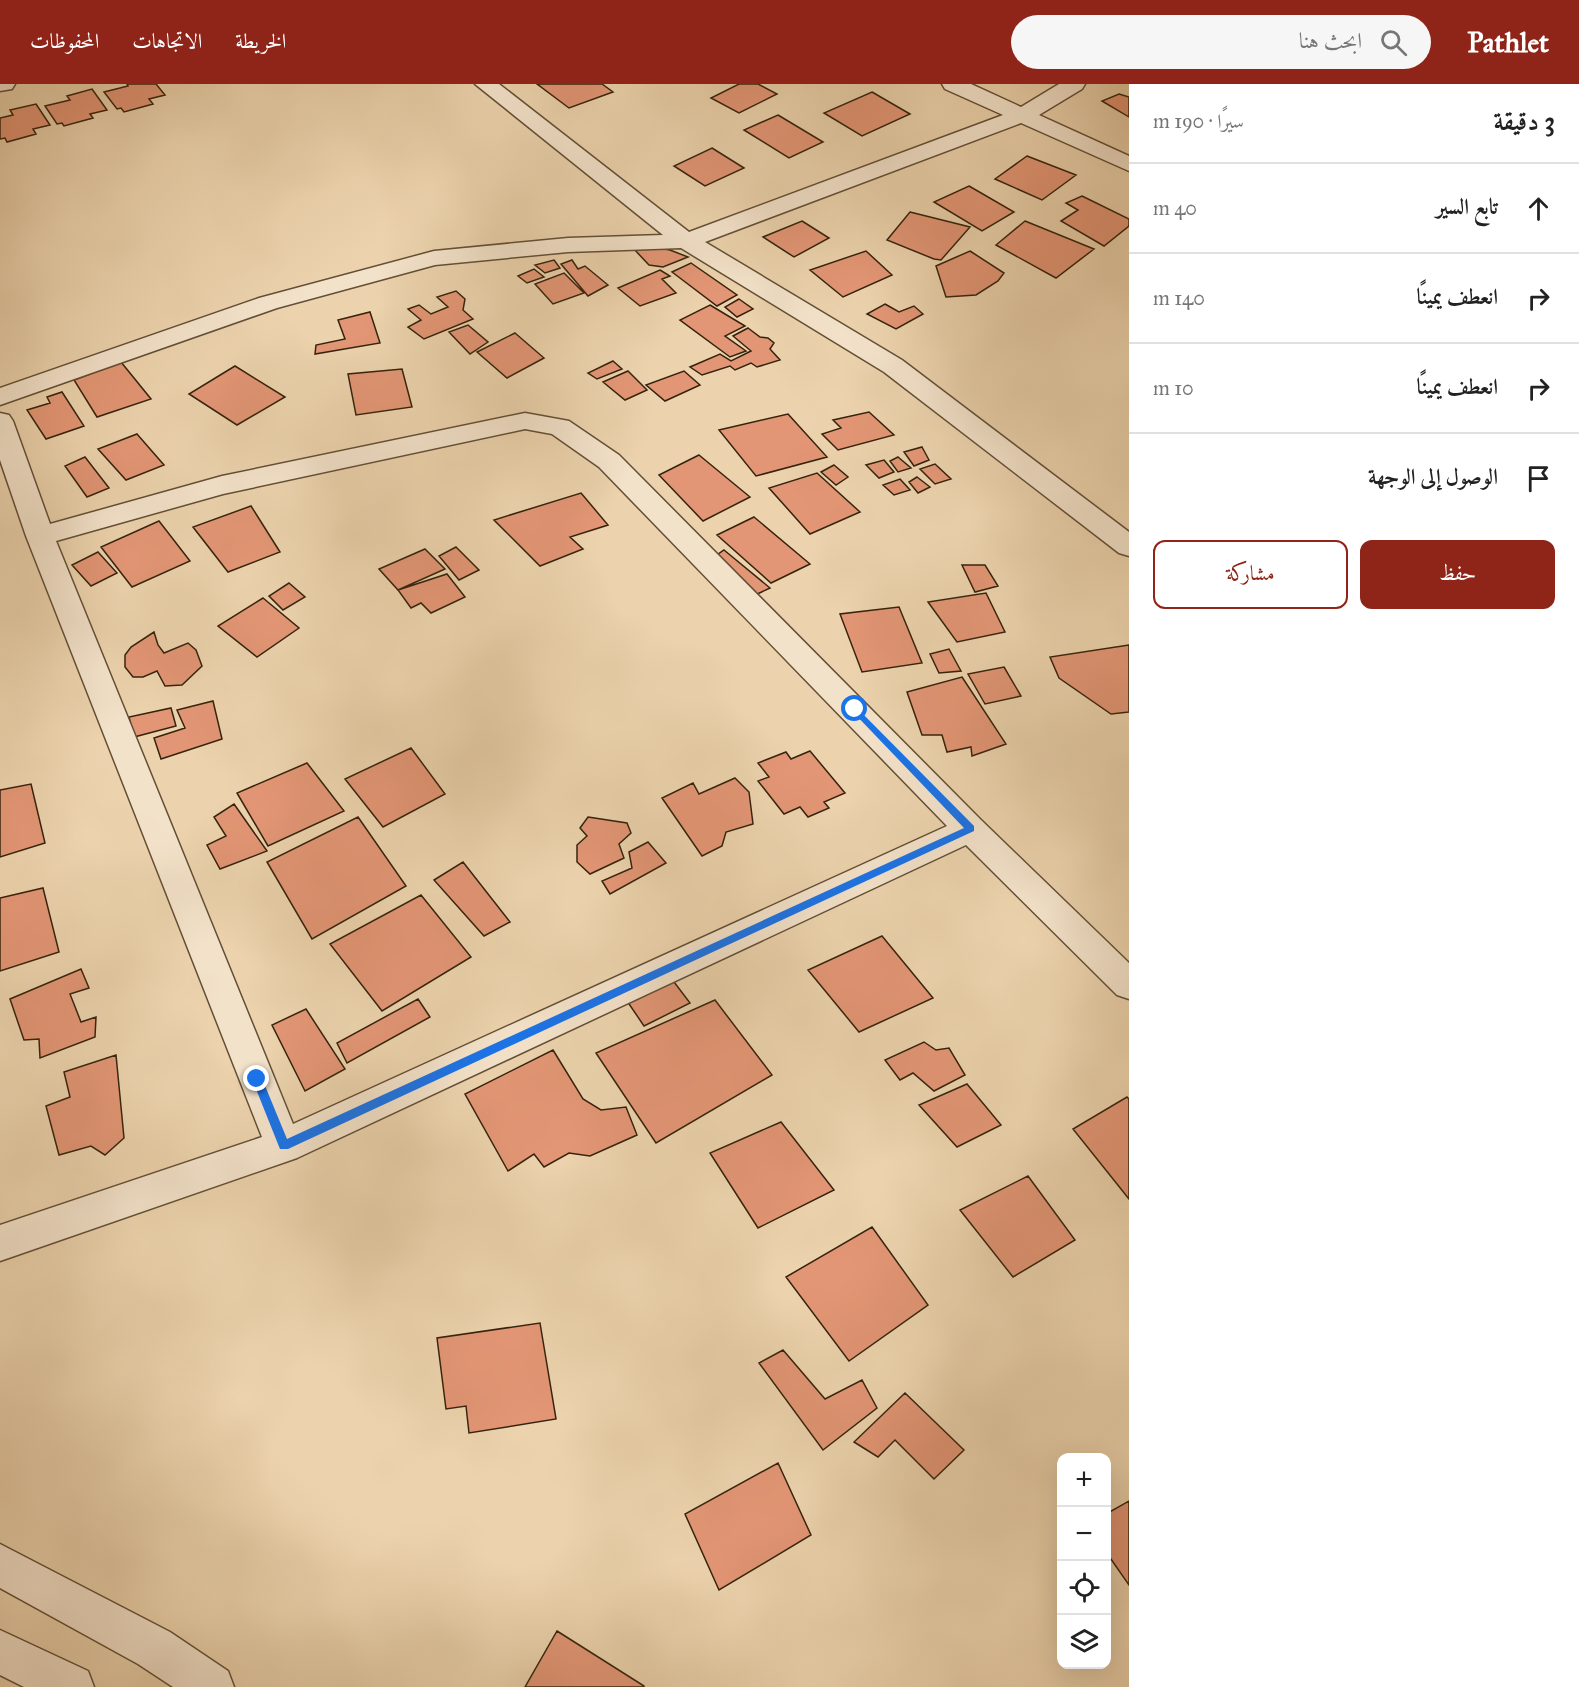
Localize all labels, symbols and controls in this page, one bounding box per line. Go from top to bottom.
search box [1011,15,1431,69]
text: Pathlet [1467,25,1549,60]
icon: search [1377,26,1410,59]
text: ابحث هنا [1299,27,1362,54]
text: المحفوظات [30,28,99,54]
text: الاتجاهات [132,28,202,54]
text: الخريطة [235,28,286,54]
text: 3 دقيقة [1494,105,1555,137]
text: سيرًا · 190 m [1153,109,1244,133]
icon: ahead [1522,192,1555,225]
text: تابع السير [1436,193,1498,220]
text: 40 m [1153,196,1197,220]
icon: right [1522,282,1555,315]
text: انعطف يمينًا [1417,283,1498,310]
text: 140 m [1153,286,1205,310]
icon: right [1522,372,1555,405]
text: انعطف يمينًا [1417,373,1498,400]
text: 10 m [1153,376,1194,400]
icon: arrive [1522,462,1555,495]
text: الوصول إلى الوجهة [1368,463,1498,490]
button: مشاركة [1153,540,1348,609]
button: حفظ [1360,540,1555,609]
route start [841,695,867,721]
route end [243,1065,269,1091]
map controls [1057,1453,1111,1669]
button: + [1057,1453,1111,1507]
button: − [1057,1507,1111,1561]
button: locate [1057,1561,1111,1615]
button: layers [1057,1615,1111,1669]

